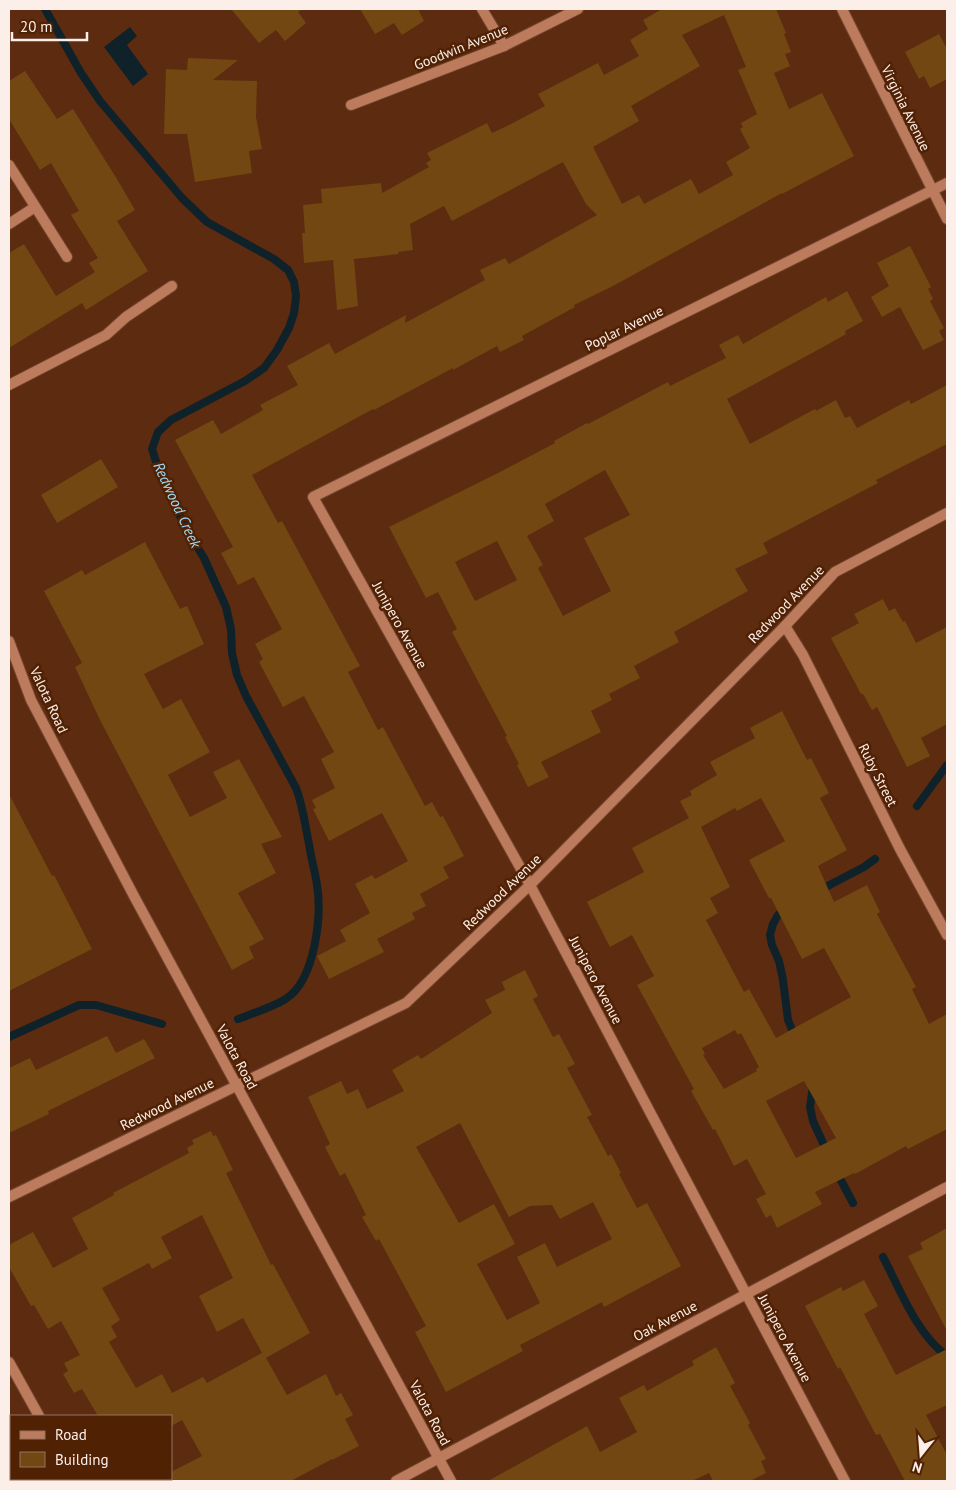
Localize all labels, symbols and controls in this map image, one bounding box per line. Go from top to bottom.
scale bar [12,10,88,42]
text: 20 m [20,17,53,36]
street label: Goodwin Avenue [411,20,511,74]
street label: Virginia Avenue [877,61,934,154]
street label: Poplar Avenue [582,301,666,355]
water label: Redwood Creek [149,459,206,552]
street label: Redwood Avenue [744,561,828,647]
street label: Junipero Avenue [368,577,431,672]
street label: Valota Road [25,663,72,736]
street label: Ruby Street [854,740,902,810]
street label: Redwood Avenue [459,850,545,934]
street label: Junipero Avenue [565,932,627,1027]
street label: Valota Road [212,1021,262,1093]
street label: Redwood Avenue [117,1074,217,1134]
street label: Junipero Avenue [754,1290,816,1385]
street label: Oak Avenue [630,1297,700,1345]
street label: Valota Road [405,1377,455,1449]
legend [10,1415,172,1480]
text: Road [55,1425,87,1444]
north arrow [896,1430,946,1480]
text: Building [55,1450,109,1469]
text: N [910,1457,924,1477]

